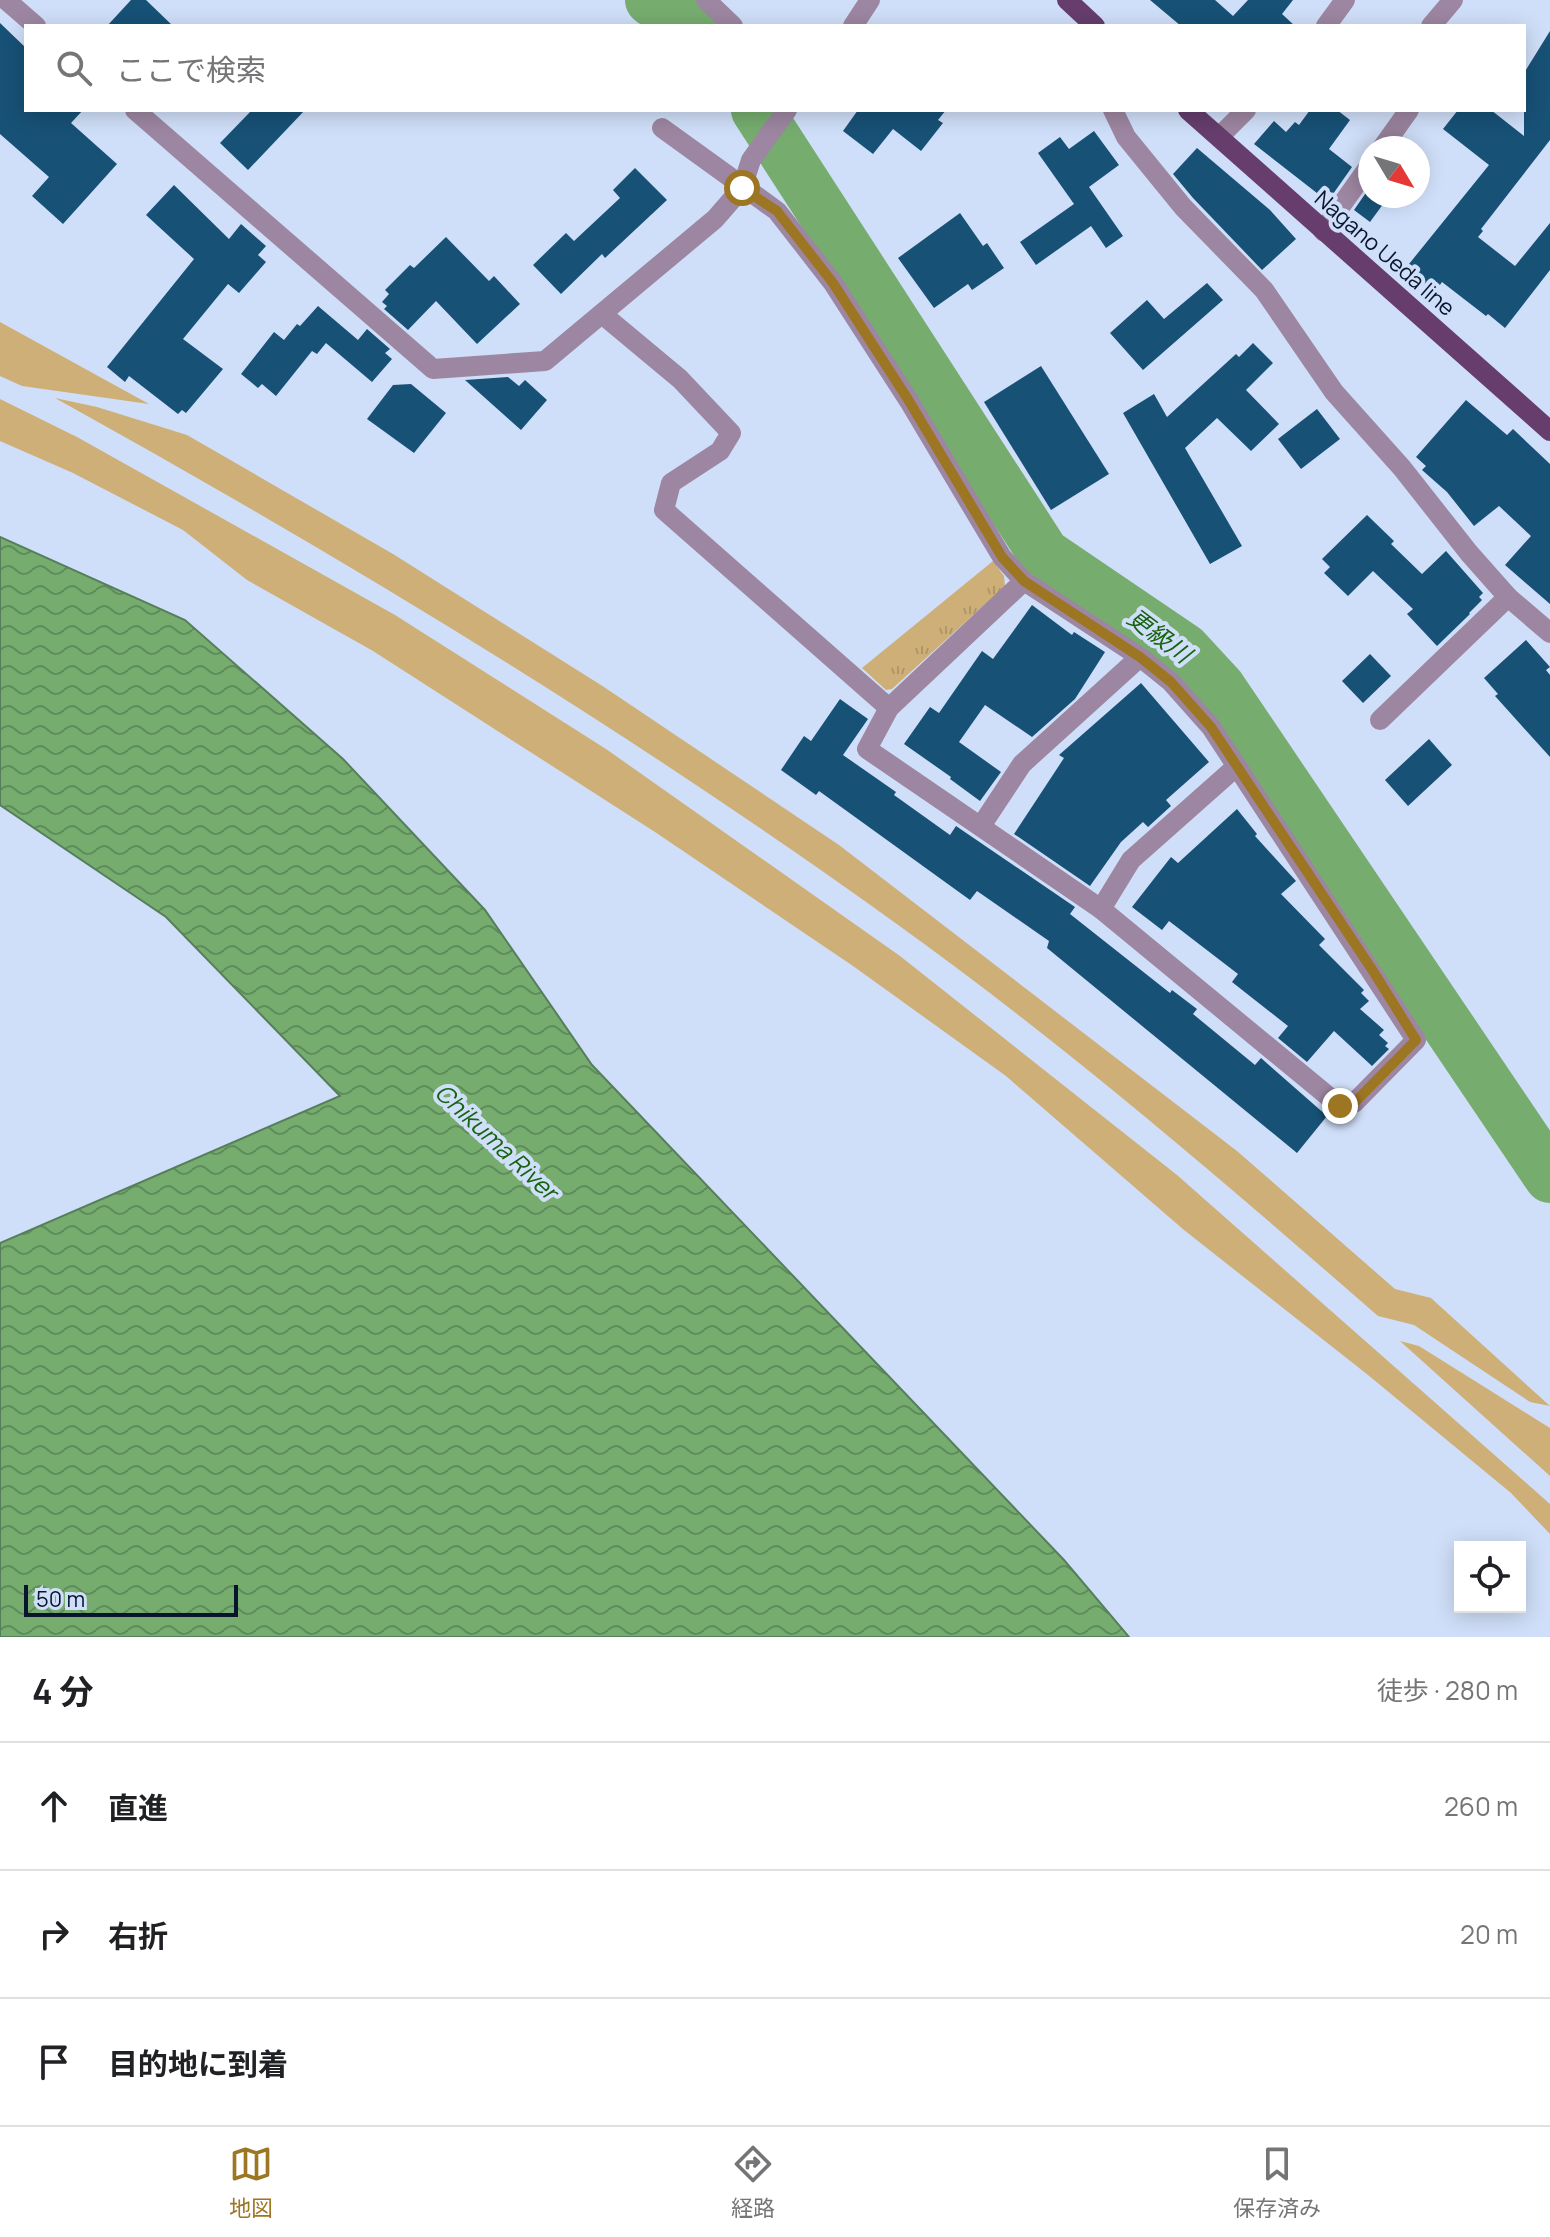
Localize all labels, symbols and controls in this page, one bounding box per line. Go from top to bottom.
search box [24,24,1526,112]
icon: search [52,46,96,90]
text: ここで検索 [116,49,266,90]
north arrow [1358,136,1430,208]
route start [724,170,760,206]
street label: Nagano Ueda line [1308,184,1462,322]
water label: 更級川 [1121,600,1201,672]
water label: Chikuma River [428,1075,568,1209]
route end [1322,1088,1358,1124]
map controls [1454,1541,1526,1613]
button: locate [1454,1541,1526,1613]
scale bar [24,1581,238,1617]
text: 50 m [36,1584,85,1614]
text: 4 分 [32,1668,94,1714]
text: 徒歩 · 280 m [1377,1672,1518,1708]
icon: ahead [32,1784,76,1828]
text: 直進 [108,1787,168,1828]
text: 260 m [1444,1788,1518,1824]
icon: right [32,1912,76,1956]
text: 右折 [108,1915,168,1956]
text: 20 m [1460,1916,1518,1952]
icon: arrive [32,2040,76,2084]
text: 目的地に到着 [108,2043,288,2084]
tab: 地図 [229,2142,273,2223]
tab: 経路 [731,2142,775,2223]
tab: 保存済み [1233,2142,1321,2223]

